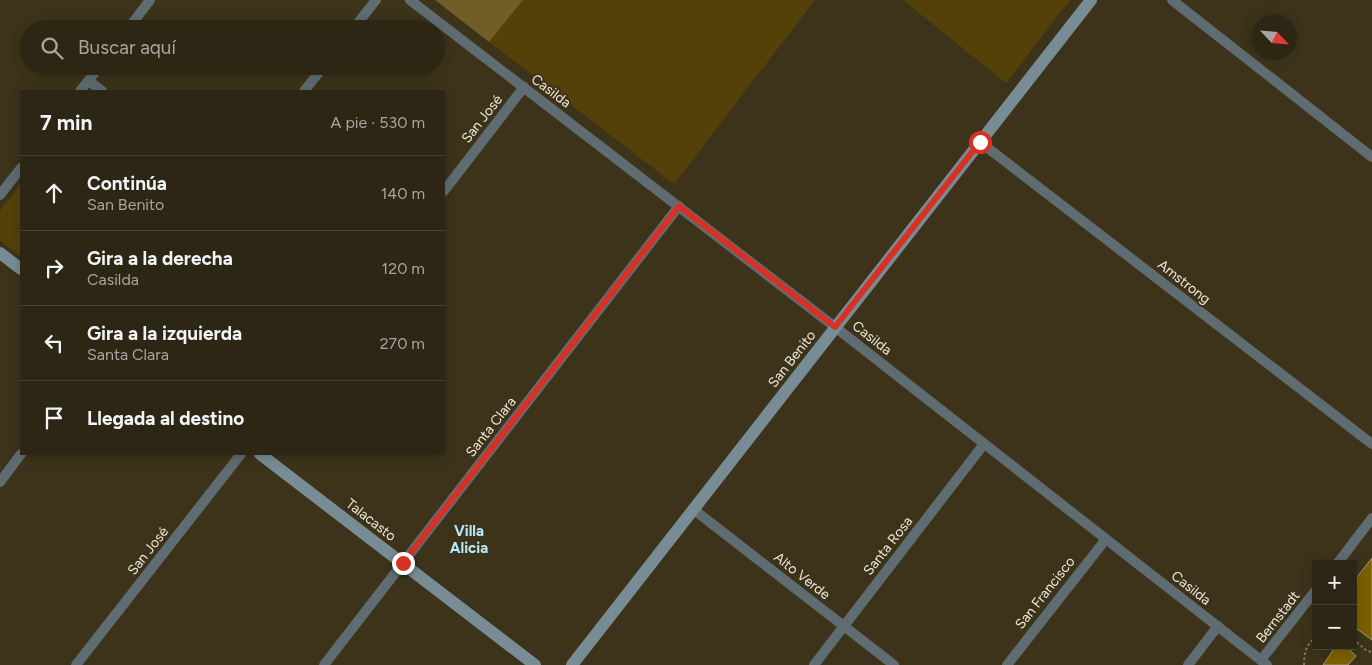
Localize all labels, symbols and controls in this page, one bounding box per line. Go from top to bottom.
north arrow [1252,15,1297,60]
search box [20,20,445,75]
icon: search [38,34,66,62]
text: Buscar aquí [78,36,176,59]
street label: Casilda [528,71,574,111]
street label: San José [458,91,506,147]
text: 7 min [40,110,92,135]
text: A pie · 530 m [331,113,425,132]
route start [969,131,992,154]
text: Continúa [87,172,167,195]
icon: ahead [40,179,68,207]
text: 140 m [381,184,425,203]
text: San Benito [87,195,164,214]
text: Gira a la derecha [87,247,233,270]
icon: right [40,254,68,282]
street label: Amstrong [1154,256,1214,308]
text: 120 m [382,259,425,278]
text: Casilda [87,270,139,289]
street label: Casilda [849,317,895,359]
text: Gira a la izquierda [87,322,242,345]
street label: San Benito [764,327,820,391]
icon: left [40,329,68,357]
text: 270 m [380,334,425,353]
text: Santa Clara [87,345,169,364]
street label: Santa Clara [462,394,520,460]
icon: arrive [40,404,68,432]
text: Llegada al destino [87,407,244,430]
street label: Talacasto [343,495,399,545]
street label: Santa Rosa [860,513,916,579]
district label: Villa Alicia [450,522,488,557]
street label: San José [124,523,172,579]
street label: Alto Verde [770,549,834,603]
route end [392,552,415,575]
street label: San Francisco [1011,553,1079,633]
map controls [1312,560,1357,650]
button: + [1312,560,1357,605]
street label: Casilda [1168,567,1214,609]
street label: Bernstadt [1252,588,1304,646]
button: − [1312,605,1357,650]

